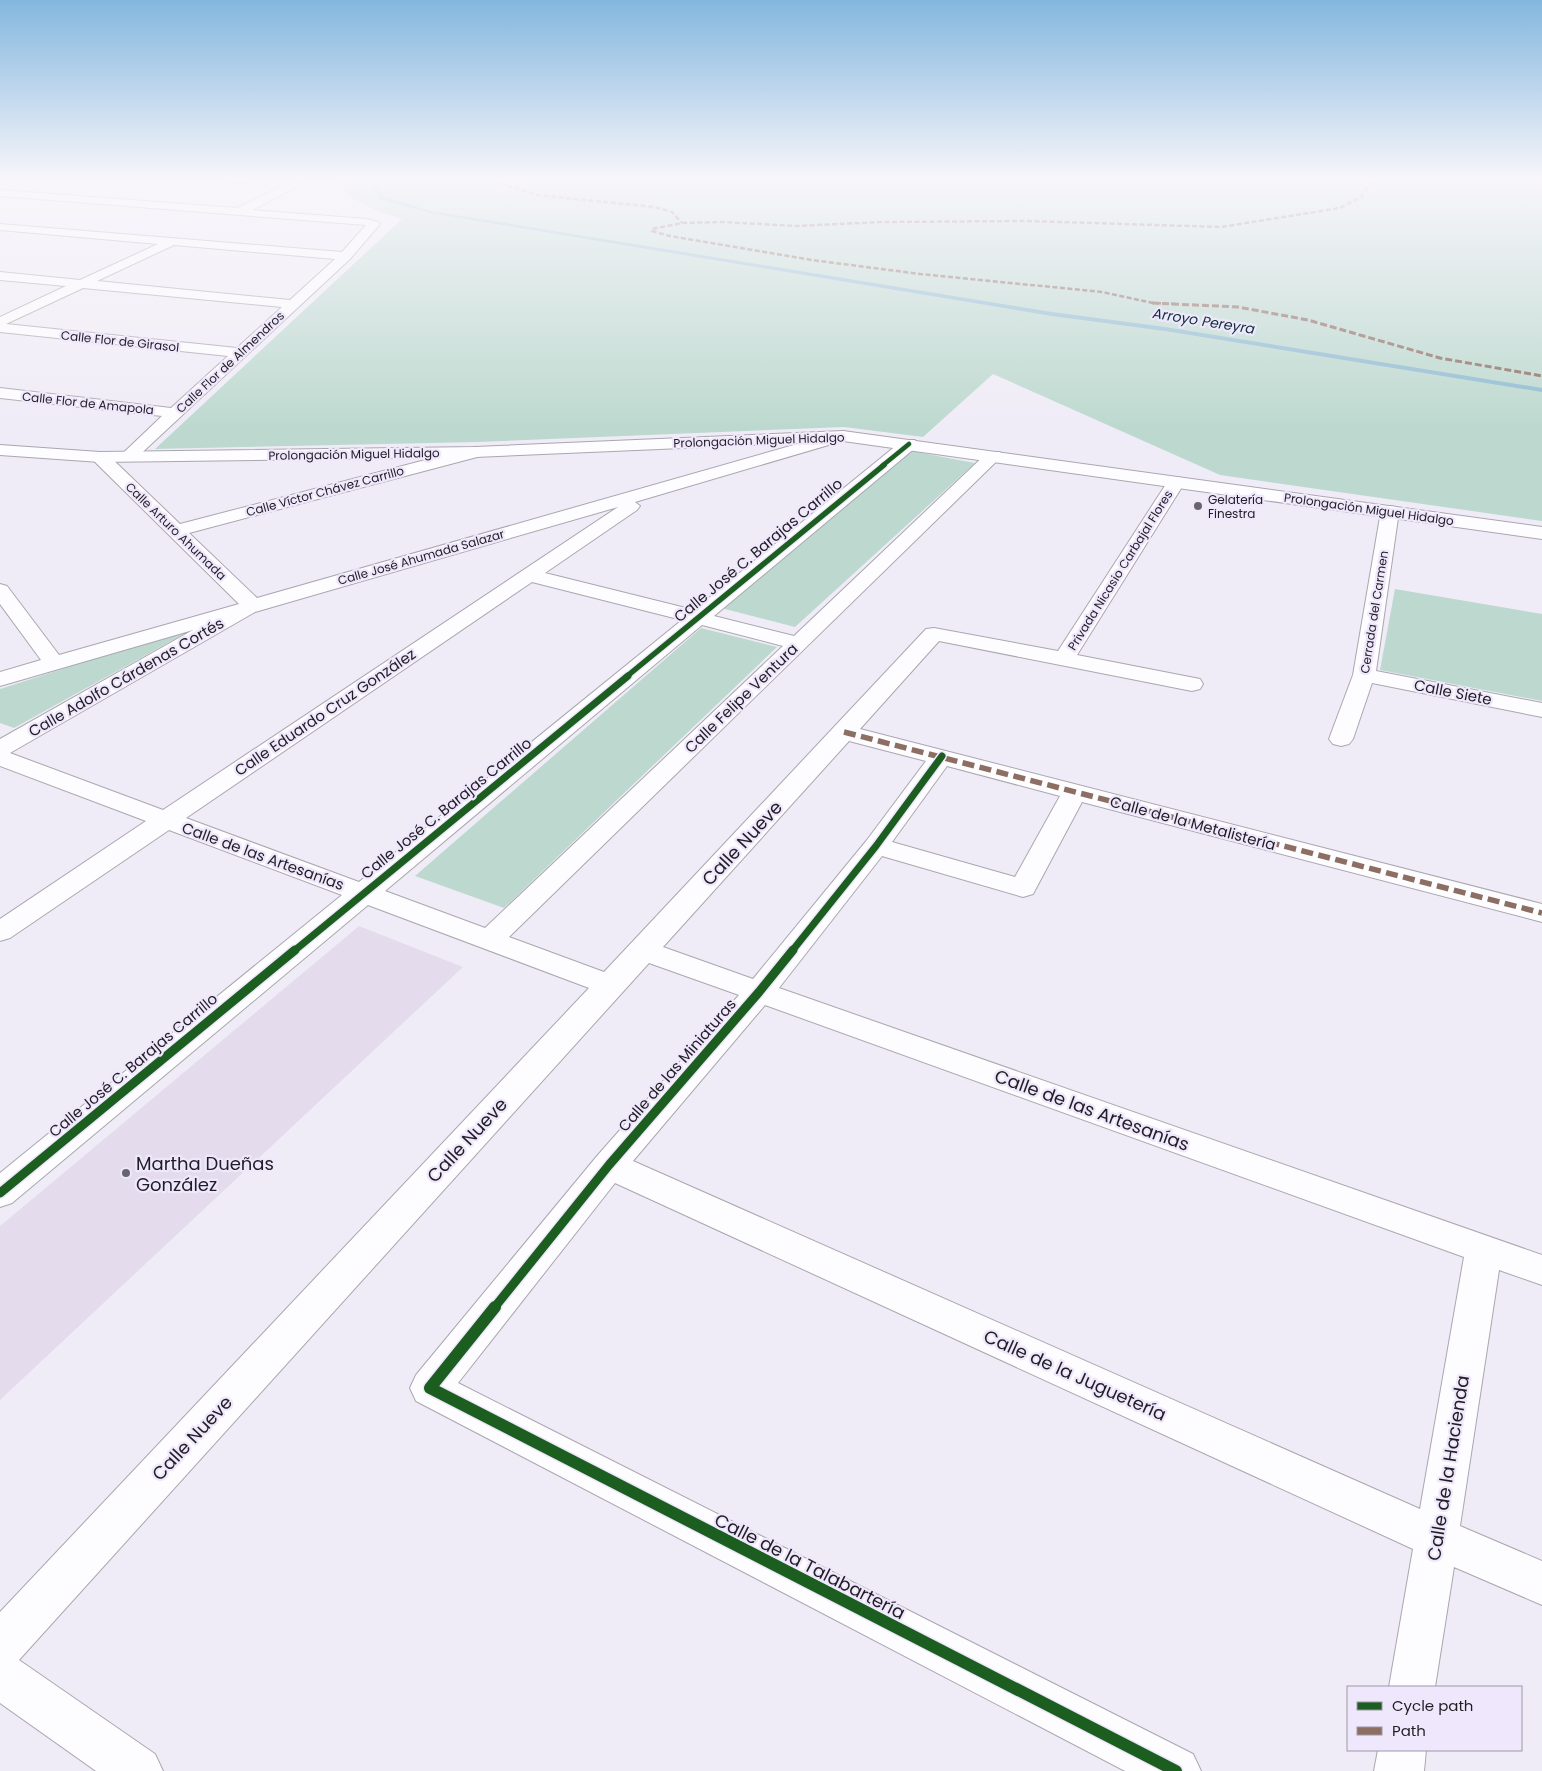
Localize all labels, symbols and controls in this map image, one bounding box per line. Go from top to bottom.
water label: Arroyo Pereyra [1151,303,1257,339]
street label: Calle Flor de Almendros [172,307,288,417]
street label: Calle Flor de Girasol [60,326,180,356]
street label: Calle Flor de Amapola [21,388,155,418]
street label: Prolongación Miguel Hidalgo [673,429,845,451]
street label: Prolongación Miguel Hidalgo [268,444,440,464]
street label: Calle Víctor Chávez Carrillo [244,462,406,520]
street label: Calle José C. Barajas Carrillo [669,473,847,627]
street label: Calle Arturo Ahumada [122,478,230,584]
street label: Privada Nicasio Carbajal Flores [1064,487,1176,653]
street label: Prolongación Miguel Hidalgo [1283,489,1455,529]
place label: Gelatería Finestra [1208,491,1263,522]
marker: Gelatería Finestra [1192,500,1204,512]
street label: Calle José Ahumada Salazar [336,525,507,589]
street label: Cerrada del Carmen [1356,549,1392,675]
street label: Calle Adolfo Cárdenas Cortés [25,612,228,742]
street label: Calle Felipe Ventura [680,638,802,758]
street label: Calle Eduardo Cruz González [230,643,420,781]
street label: Calle Siete [1412,674,1494,710]
street label: Calle José C. Barajas Carrillo [356,732,536,884]
street label: Calle de la Metalistería [1108,791,1278,855]
street label: Calle Nueve [696,795,788,891]
street label: Calle de las Artesanías [179,817,347,895]
street label: Calle José C. Barajas Carrillo [44,988,222,1142]
street label: Calle de las Miniaturas [613,994,741,1136]
street label: Calle de las Artesanías [991,1063,1193,1157]
street label: Calle Nueve [421,1092,513,1188]
place label: Martha Dueñas González [136,1151,274,1197]
marker: Martha Dueñas González [120,1167,132,1179]
street label: Calle de la Juguetería [980,1323,1170,1427]
street label: Calle de la Hacienda [1421,1373,1475,1563]
street label: Calle Nueve [146,1390,238,1486]
street label: Calle de la Talabartería [710,1507,910,1625]
legend [1347,1686,1522,1751]
text: Cycle path [1392,1695,1473,1716]
text: Path [1392,1720,1426,1741]

